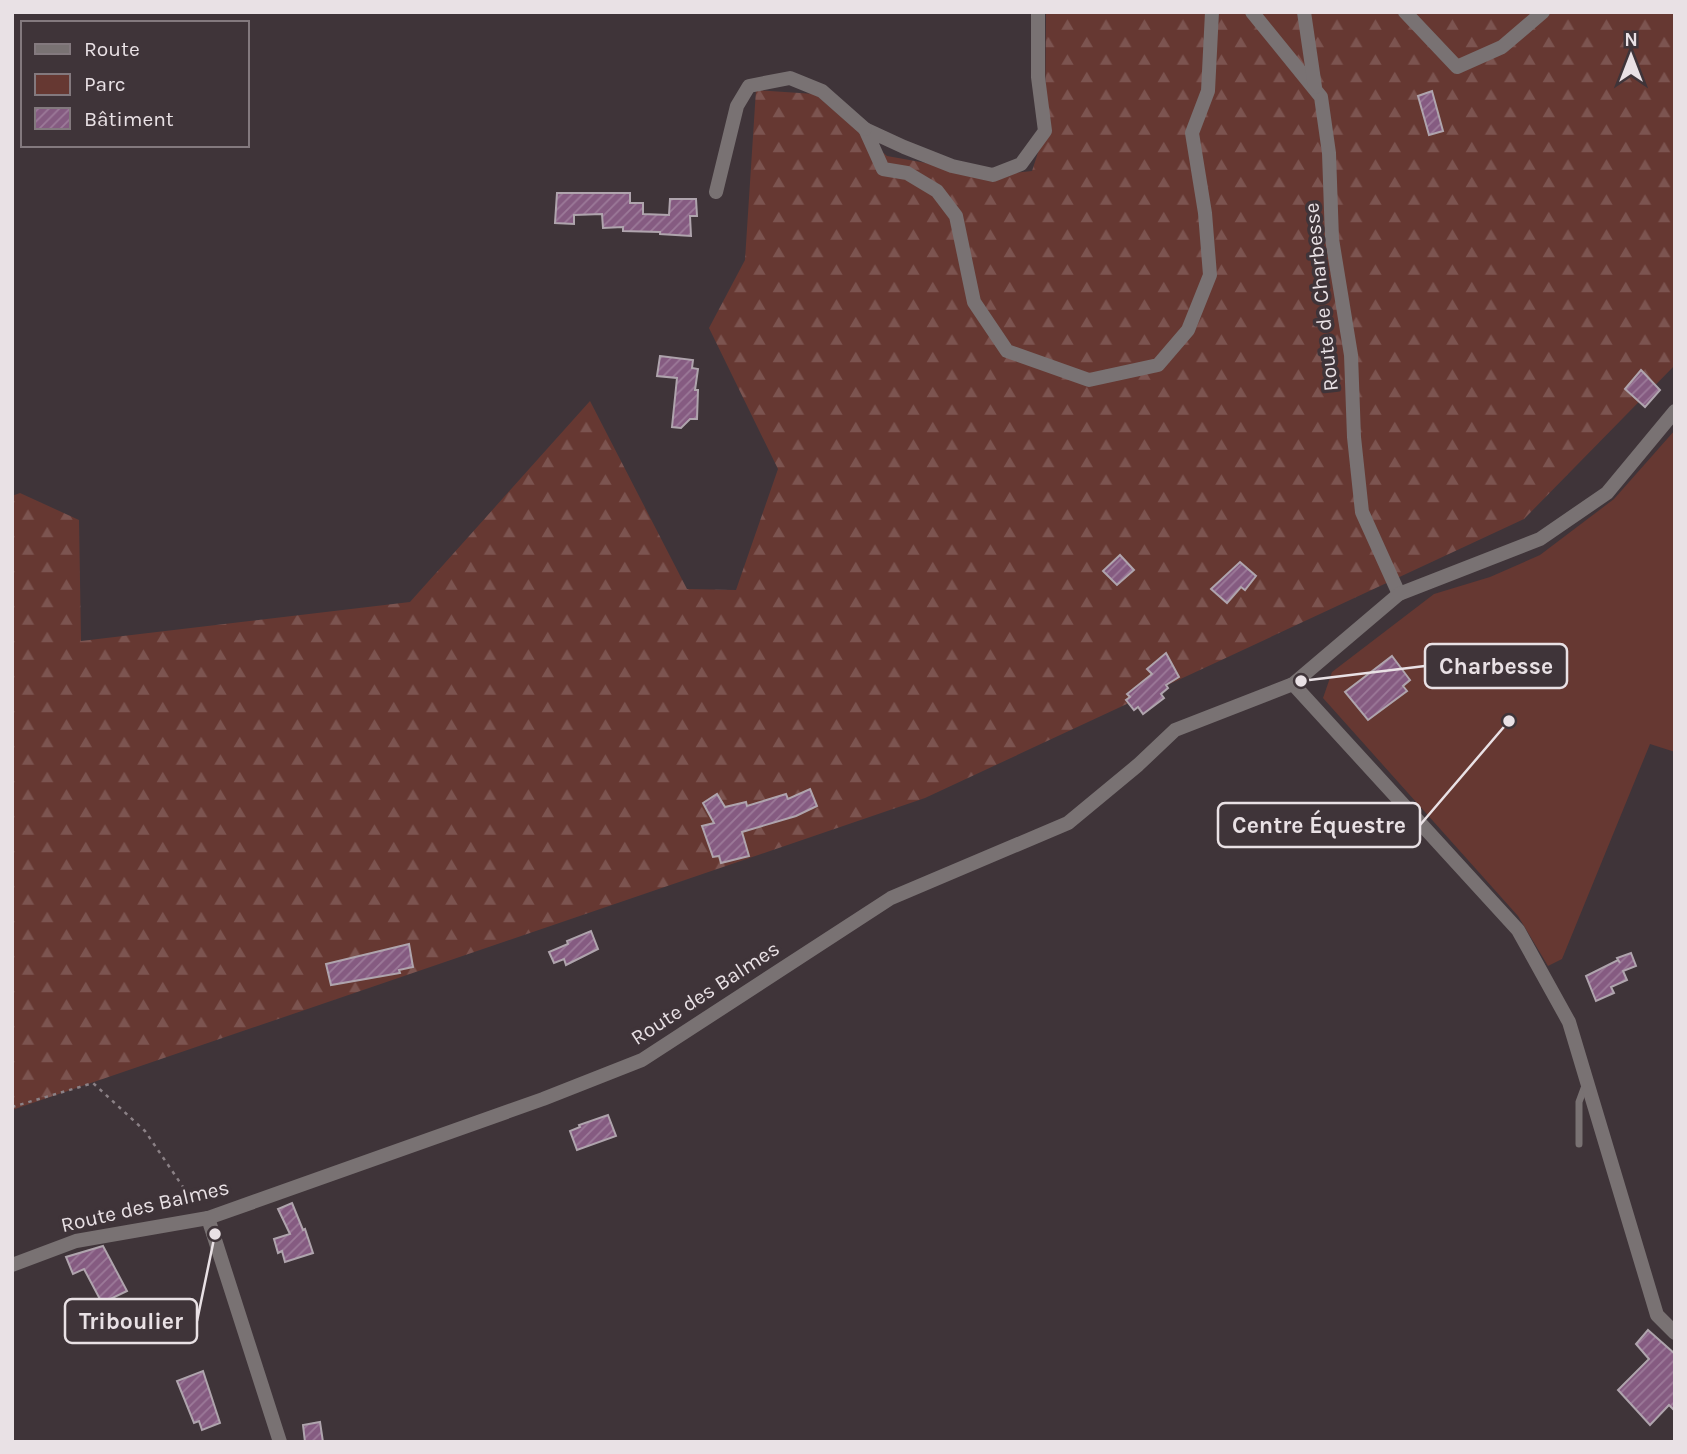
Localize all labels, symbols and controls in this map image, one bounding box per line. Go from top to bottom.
legend [21,21,248,147]
north arrow [1596,21,1666,91]
text: N [1624,29,1638,51]
text: Route [84,37,140,61]
text: Parc [84,72,126,96]
text: Bâtiment [84,107,174,131]
street label: Route de Charbesse [1299,201,1343,393]
callout: Charbesse [1425,644,1567,688]
text: Charbesse [1439,653,1553,680]
callout: Centre Équestre [1218,803,1420,847]
text: Centre Équestre [1232,809,1406,839]
street label: Route des Balmes [626,936,784,1050]
street label: Route des Balmes [59,1175,231,1237]
callout: Triboulier [65,1299,197,1343]
text: Triboulier [79,1308,183,1335]

